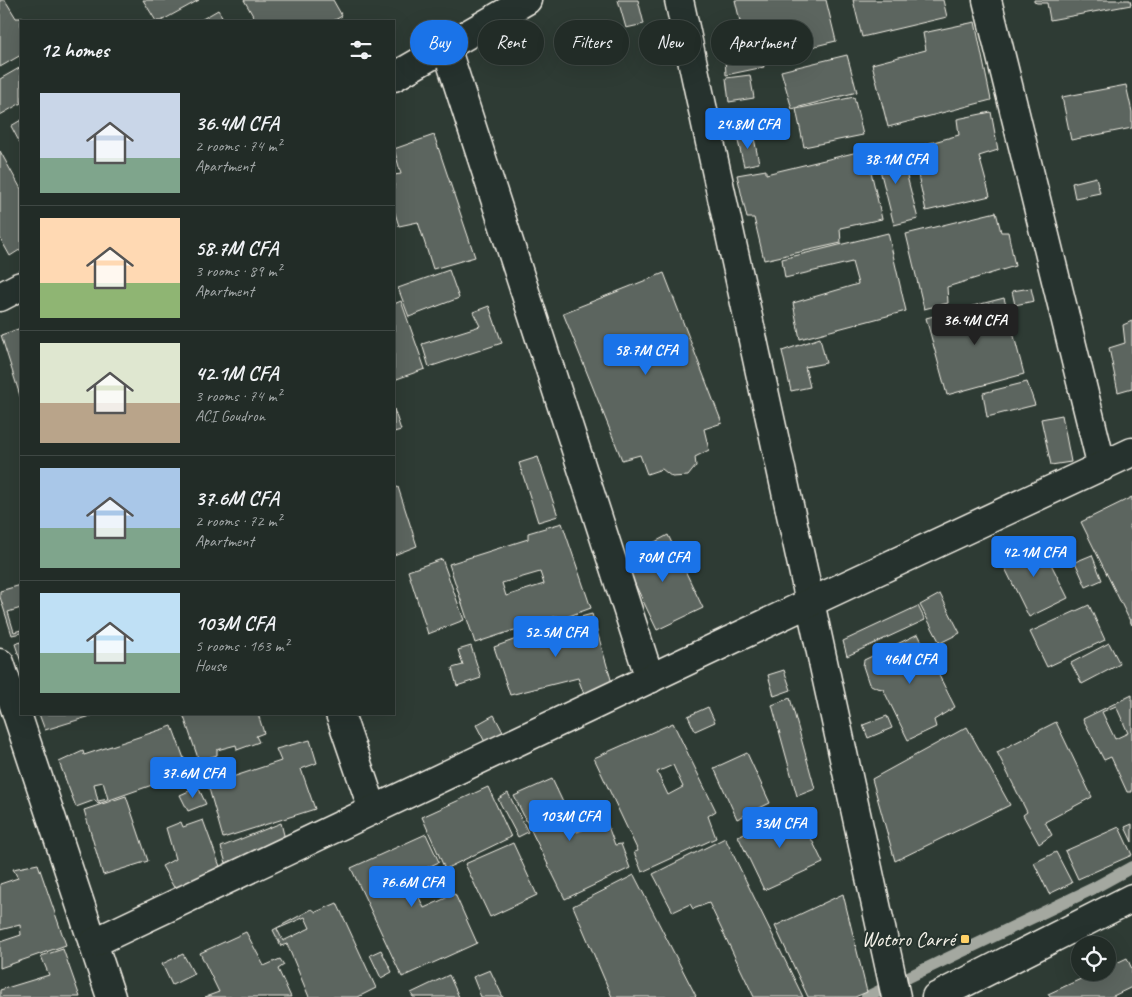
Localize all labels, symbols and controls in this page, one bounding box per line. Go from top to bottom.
chip: Buy [410,20,468,65]
chip: Rent [478,20,544,65]
chip: Filters [554,20,629,65]
chip: New [639,20,701,65]
chip: Apartment [711,20,813,65]
icon: filters [347,36,375,64]
text: 12 homes [40,37,109,63]
pin: 24.8M CFA [691,108,805,150]
text: 36.4M CFA [195,110,279,136]
icon: home [80,113,140,173]
text: 24.8M CFA [716,114,780,134]
text: 2 rooms · 74 m² [195,136,281,156]
pin: 38.1M CFA [839,142,953,185]
text: 38.1M CFA [864,149,928,169]
text: Apartment [195,156,254,176]
text: 58.7M CFA [195,235,278,261]
icon: home [80,238,140,298]
text: 3 rooms · 89 m² [195,261,281,281]
text: Apartment [195,281,254,301]
pin: 36.4M CFA [918,304,1032,346]
text: 36.4M CFA [943,310,1007,330]
pin: 58.7M CFA [589,334,703,376]
text: 58.7M CFA [614,340,678,360]
text: 42.1M CFA [195,360,278,386]
icon: home [80,363,140,423]
text: 3 rooms · 74 m² [195,386,281,406]
text: ACI Goudron [195,406,265,426]
text: 37.6M CFA [195,485,279,511]
icon: home [80,488,140,548]
text: 2 rooms · 72 m² [195,511,281,531]
text: Apartment [195,531,254,551]
pin: 42.1M CFA [977,536,1091,578]
pin: 70M CFA [617,540,709,583]
text: 42.1M CFA [1002,542,1066,562]
text: 70M CFA [636,547,690,567]
text: 103M CFA [195,610,274,636]
icon: home [80,613,140,673]
pin: 52.5M CFA [499,616,613,658]
text: 52.5M CFA [525,622,587,642]
text: 5 rooms · 163 m² [195,636,289,656]
pin: 46M CFA [864,642,956,685]
text: 46M CFA [883,649,937,669]
text: House [195,656,226,676]
pin: 37.6M CFA [136,756,250,799]
text: 37.6M CFA [161,763,225,783]
pin: 103M CFA [518,800,622,842]
text: 103M CFA [540,806,600,826]
pin: 33M CFA [734,806,826,849]
text: 33M CFA [753,813,807,833]
pin: 76.6M CFA [355,866,469,908]
text: 76.6M CFA [380,872,444,892]
place label: Wotoro Carré [862,927,958,952]
marker: Wotoro Carré [959,933,971,945]
map controls [1071,936,1116,981]
button: locate [1071,936,1116,981]

